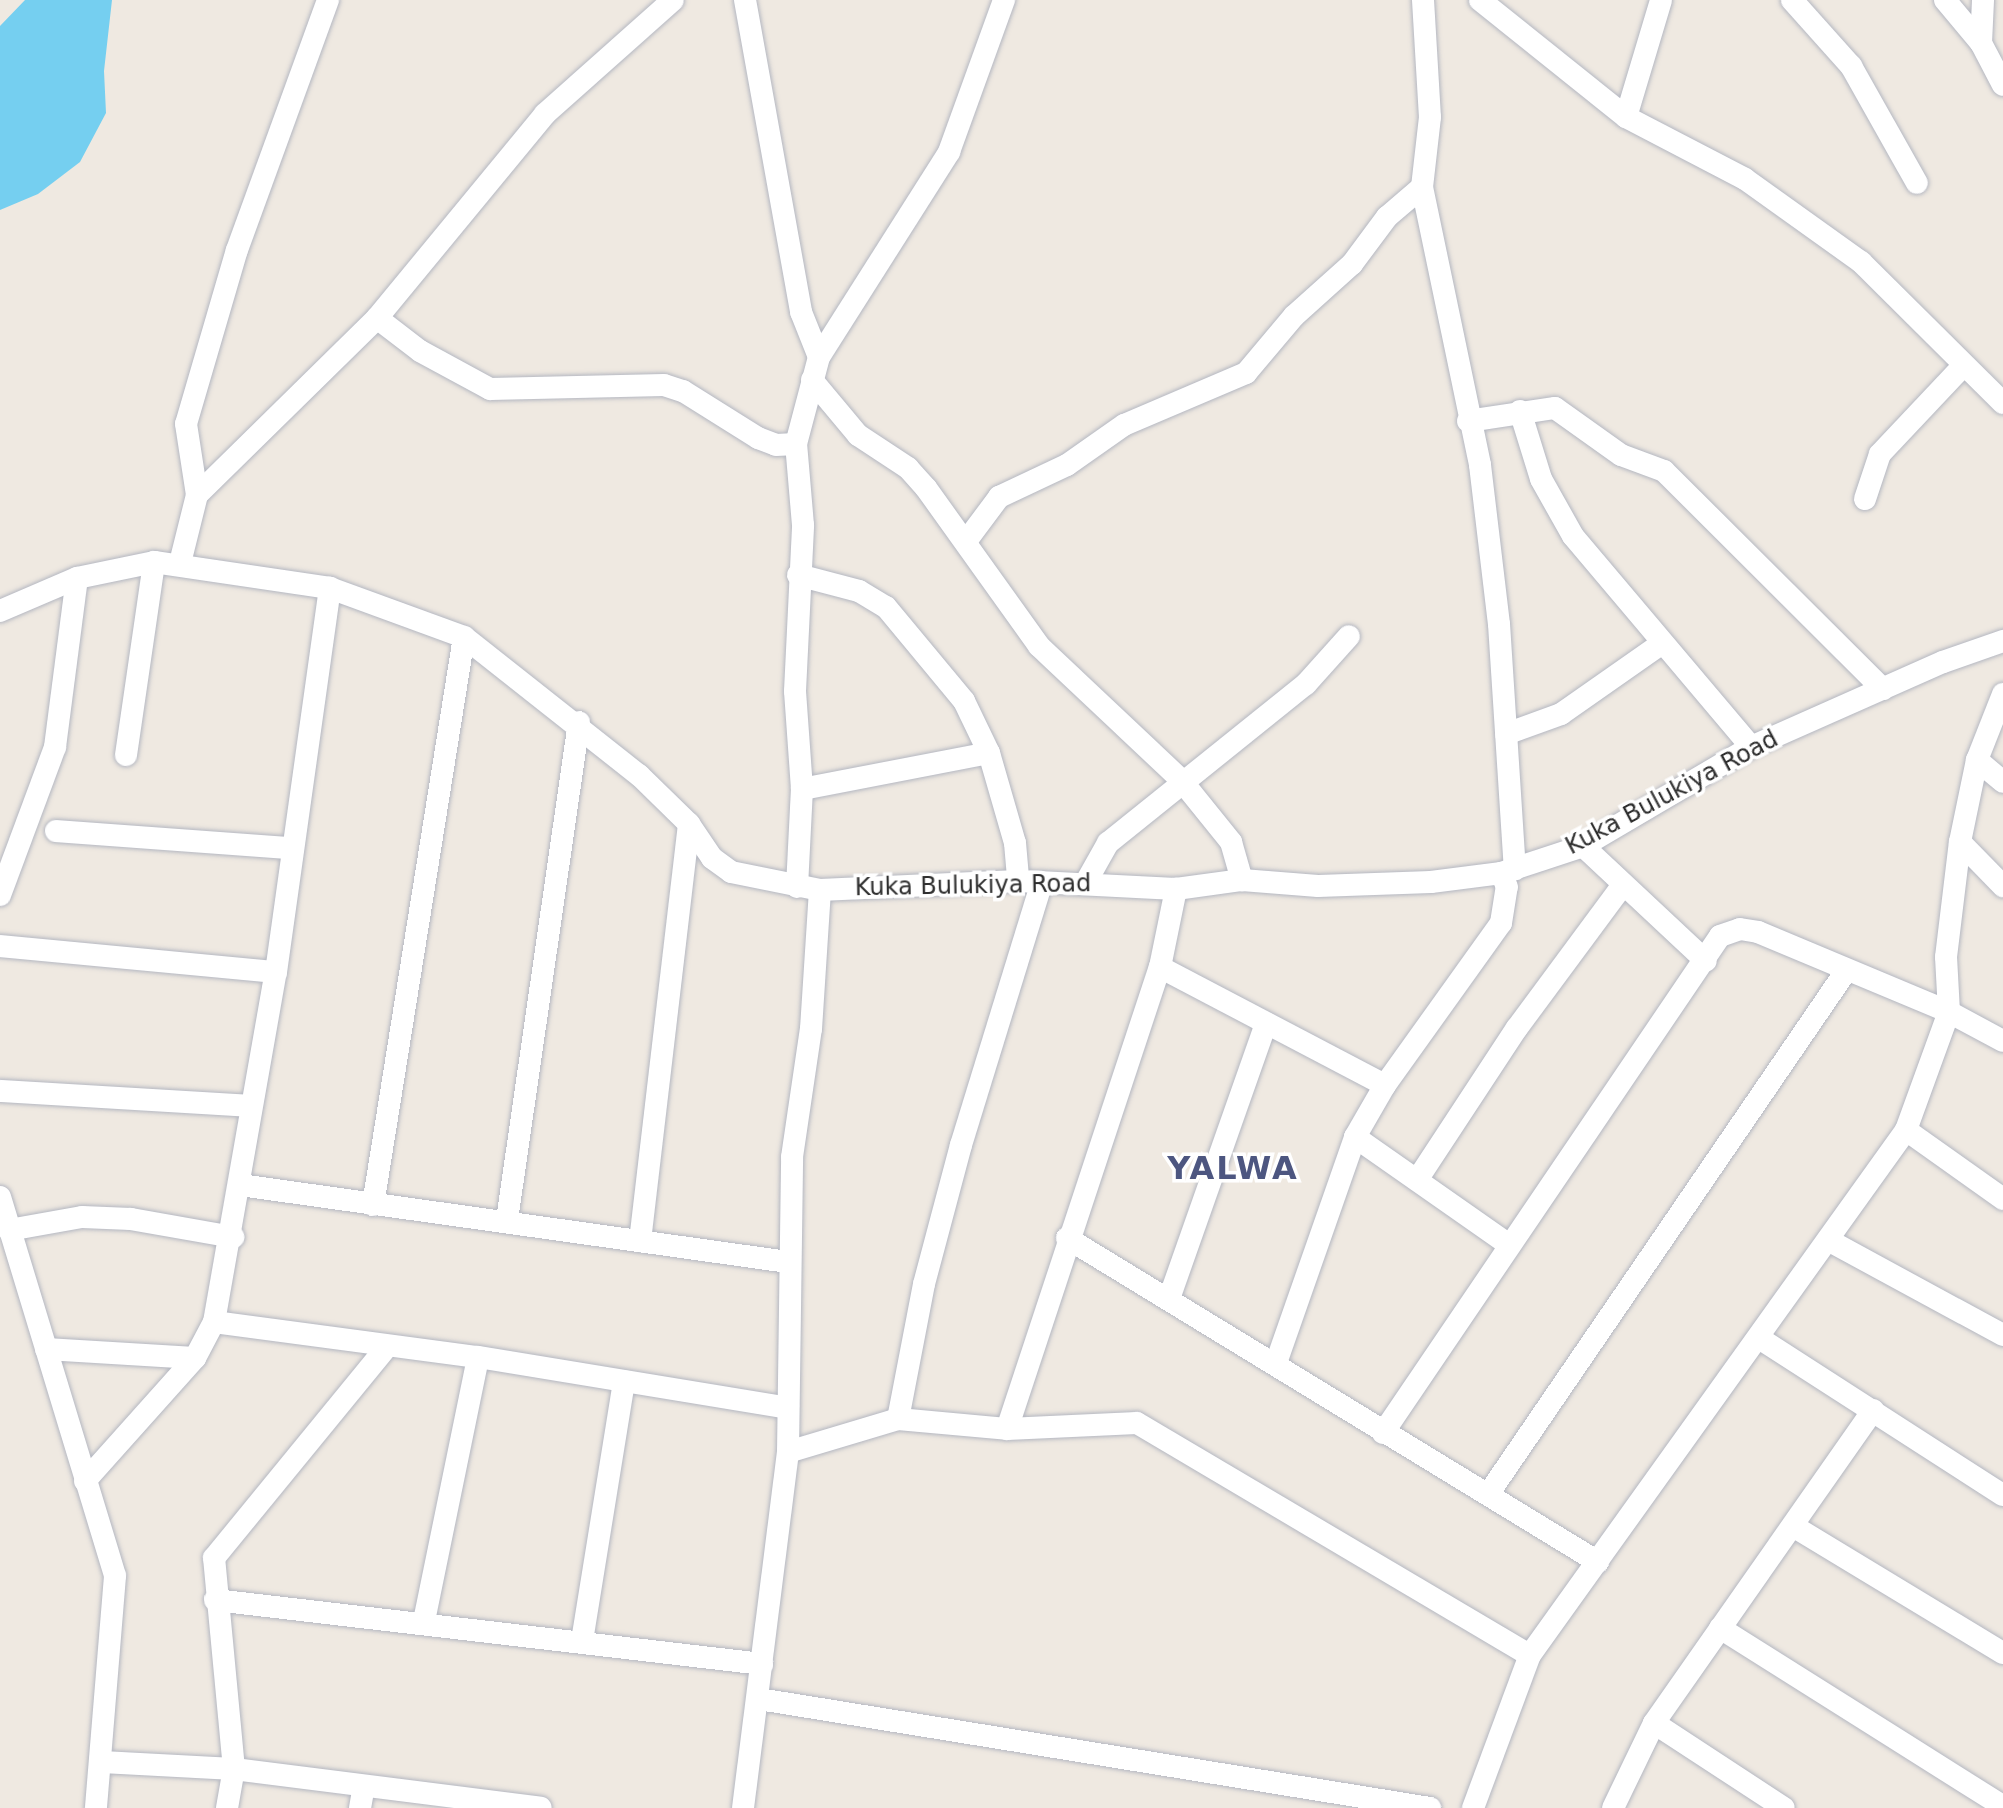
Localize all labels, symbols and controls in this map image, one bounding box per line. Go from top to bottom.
street label: Kuka Bulukiya Road [1561,725,1783,861]
street label: Kuka Bulukiya Road [855,870,1091,902]
district label: YALWA [1167,1149,1299,1187]

